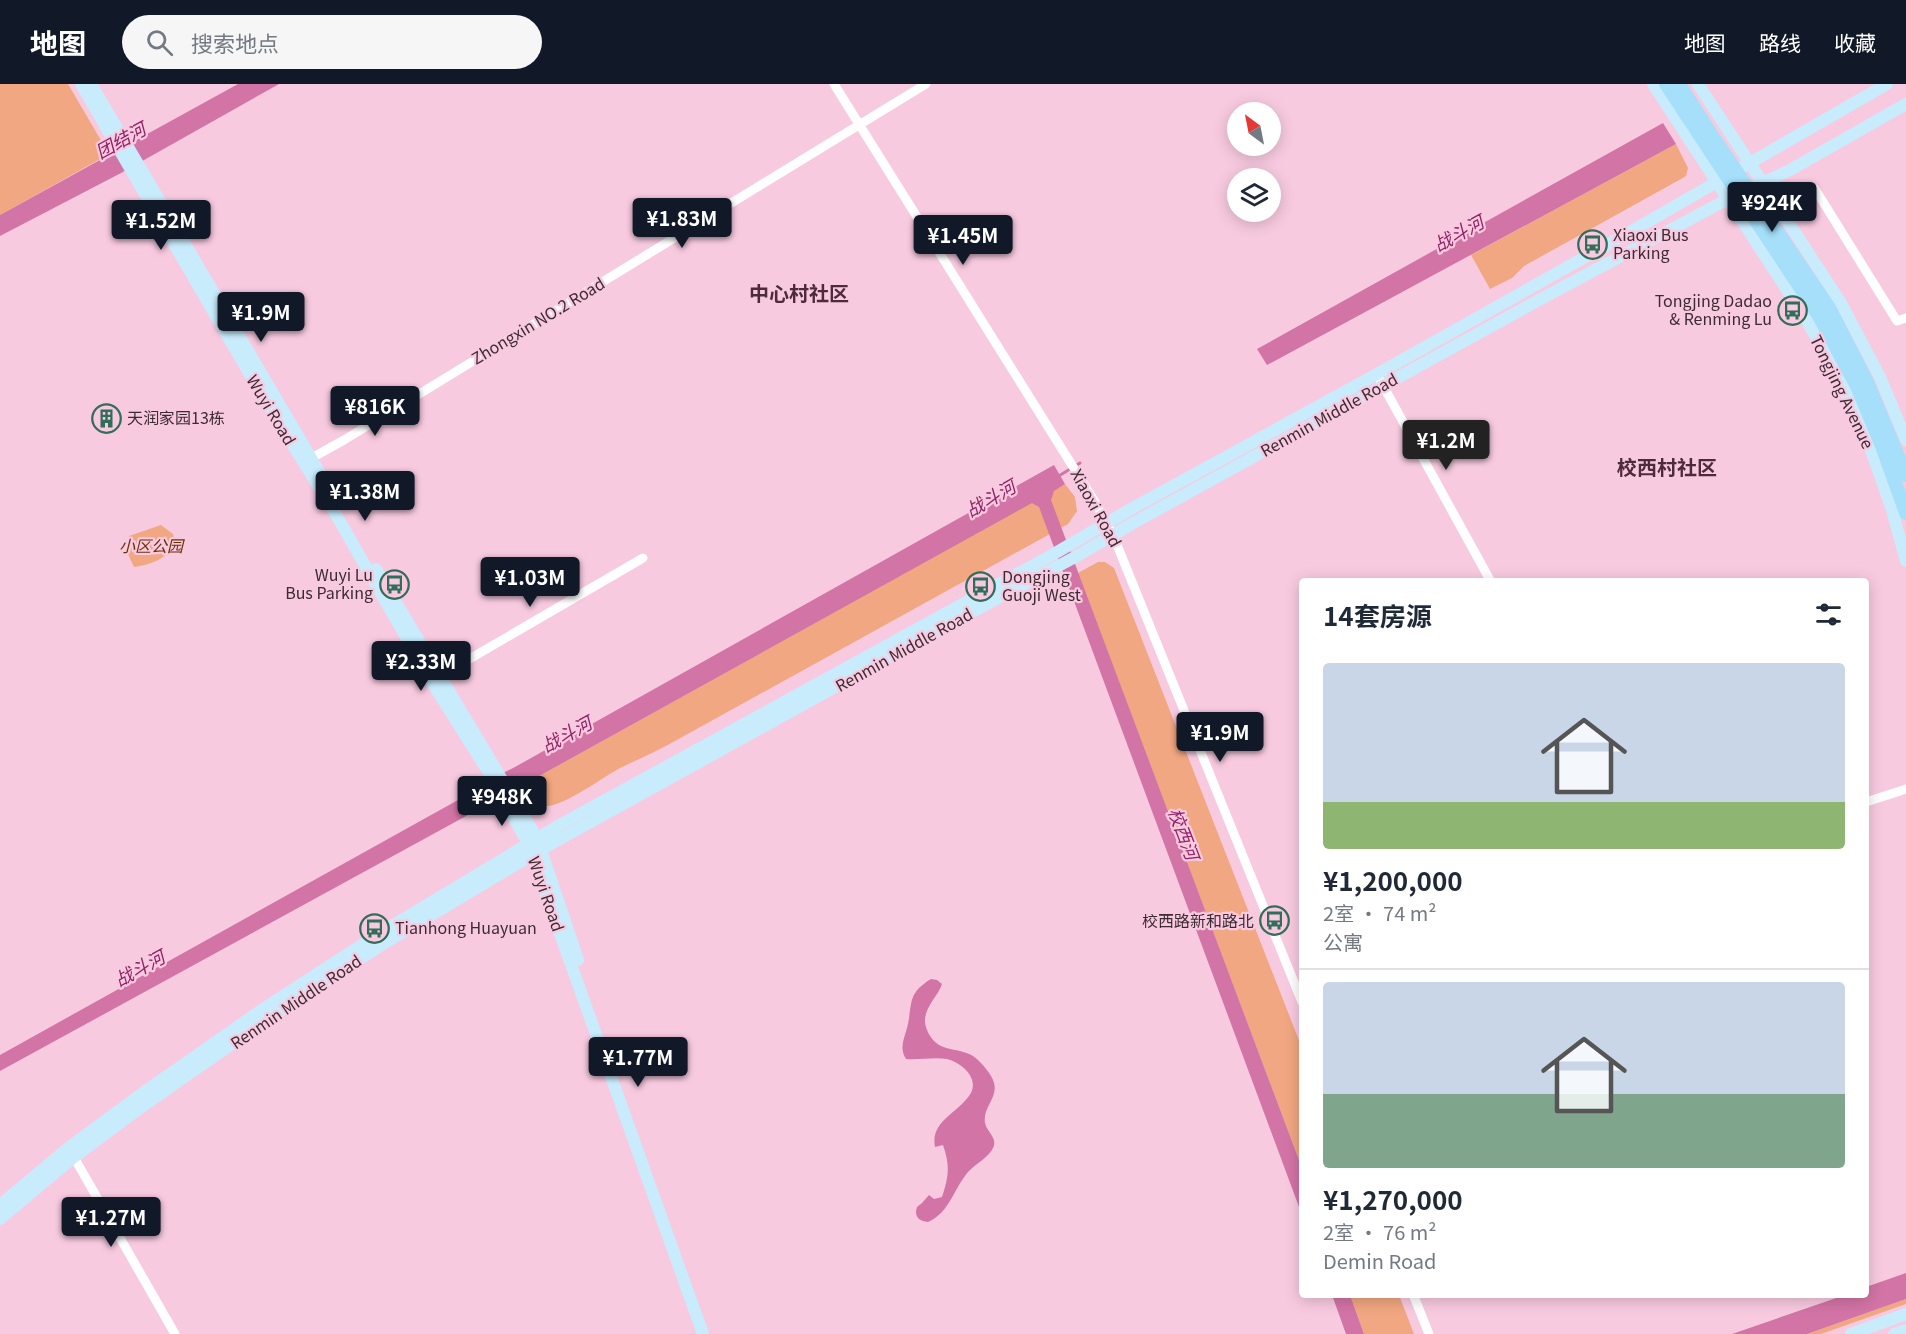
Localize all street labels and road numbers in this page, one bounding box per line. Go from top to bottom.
street label: Zhongxin NO.2 Road [466,271,609,370]
street label: Tongjing Avenue [1805,331,1881,452]
street label: Renmin Middle Road [1256,366,1402,462]
street label: Wuyi Road [241,370,302,449]
street label: Xiaoxi Road [1066,464,1128,551]
street label: Renmin Middle Road [831,601,977,697]
street label: Wuyi Road [523,853,571,935]
street label: Renmin Middle Road [225,948,366,1054]

